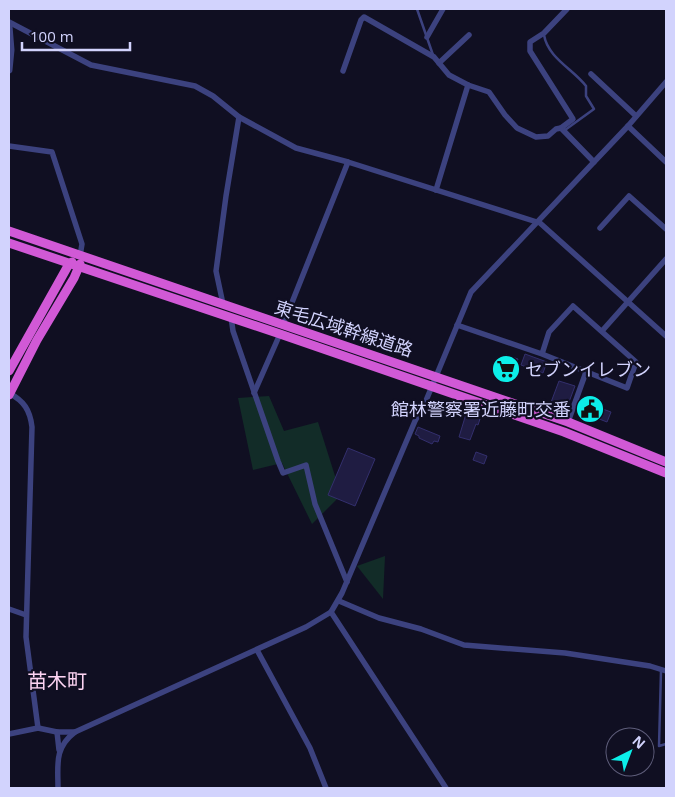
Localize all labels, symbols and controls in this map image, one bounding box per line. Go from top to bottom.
scale bar [22,20,130,52]
text: 100 m [30,26,74,46]
street label: 東毛広域幹線道路 [272,294,416,362]
supermarket icon: セブンイレブン [491,354,521,384]
place label: セブンイレブン [525,357,651,381]
public building icon: 館林警察署近藤町交番 [575,394,605,424]
place label: 館林警察署近藤町交番 [391,397,571,421]
district label: 苗木町 [27,667,87,694]
north arrow [605,727,655,777]
text: N [628,731,650,753]

